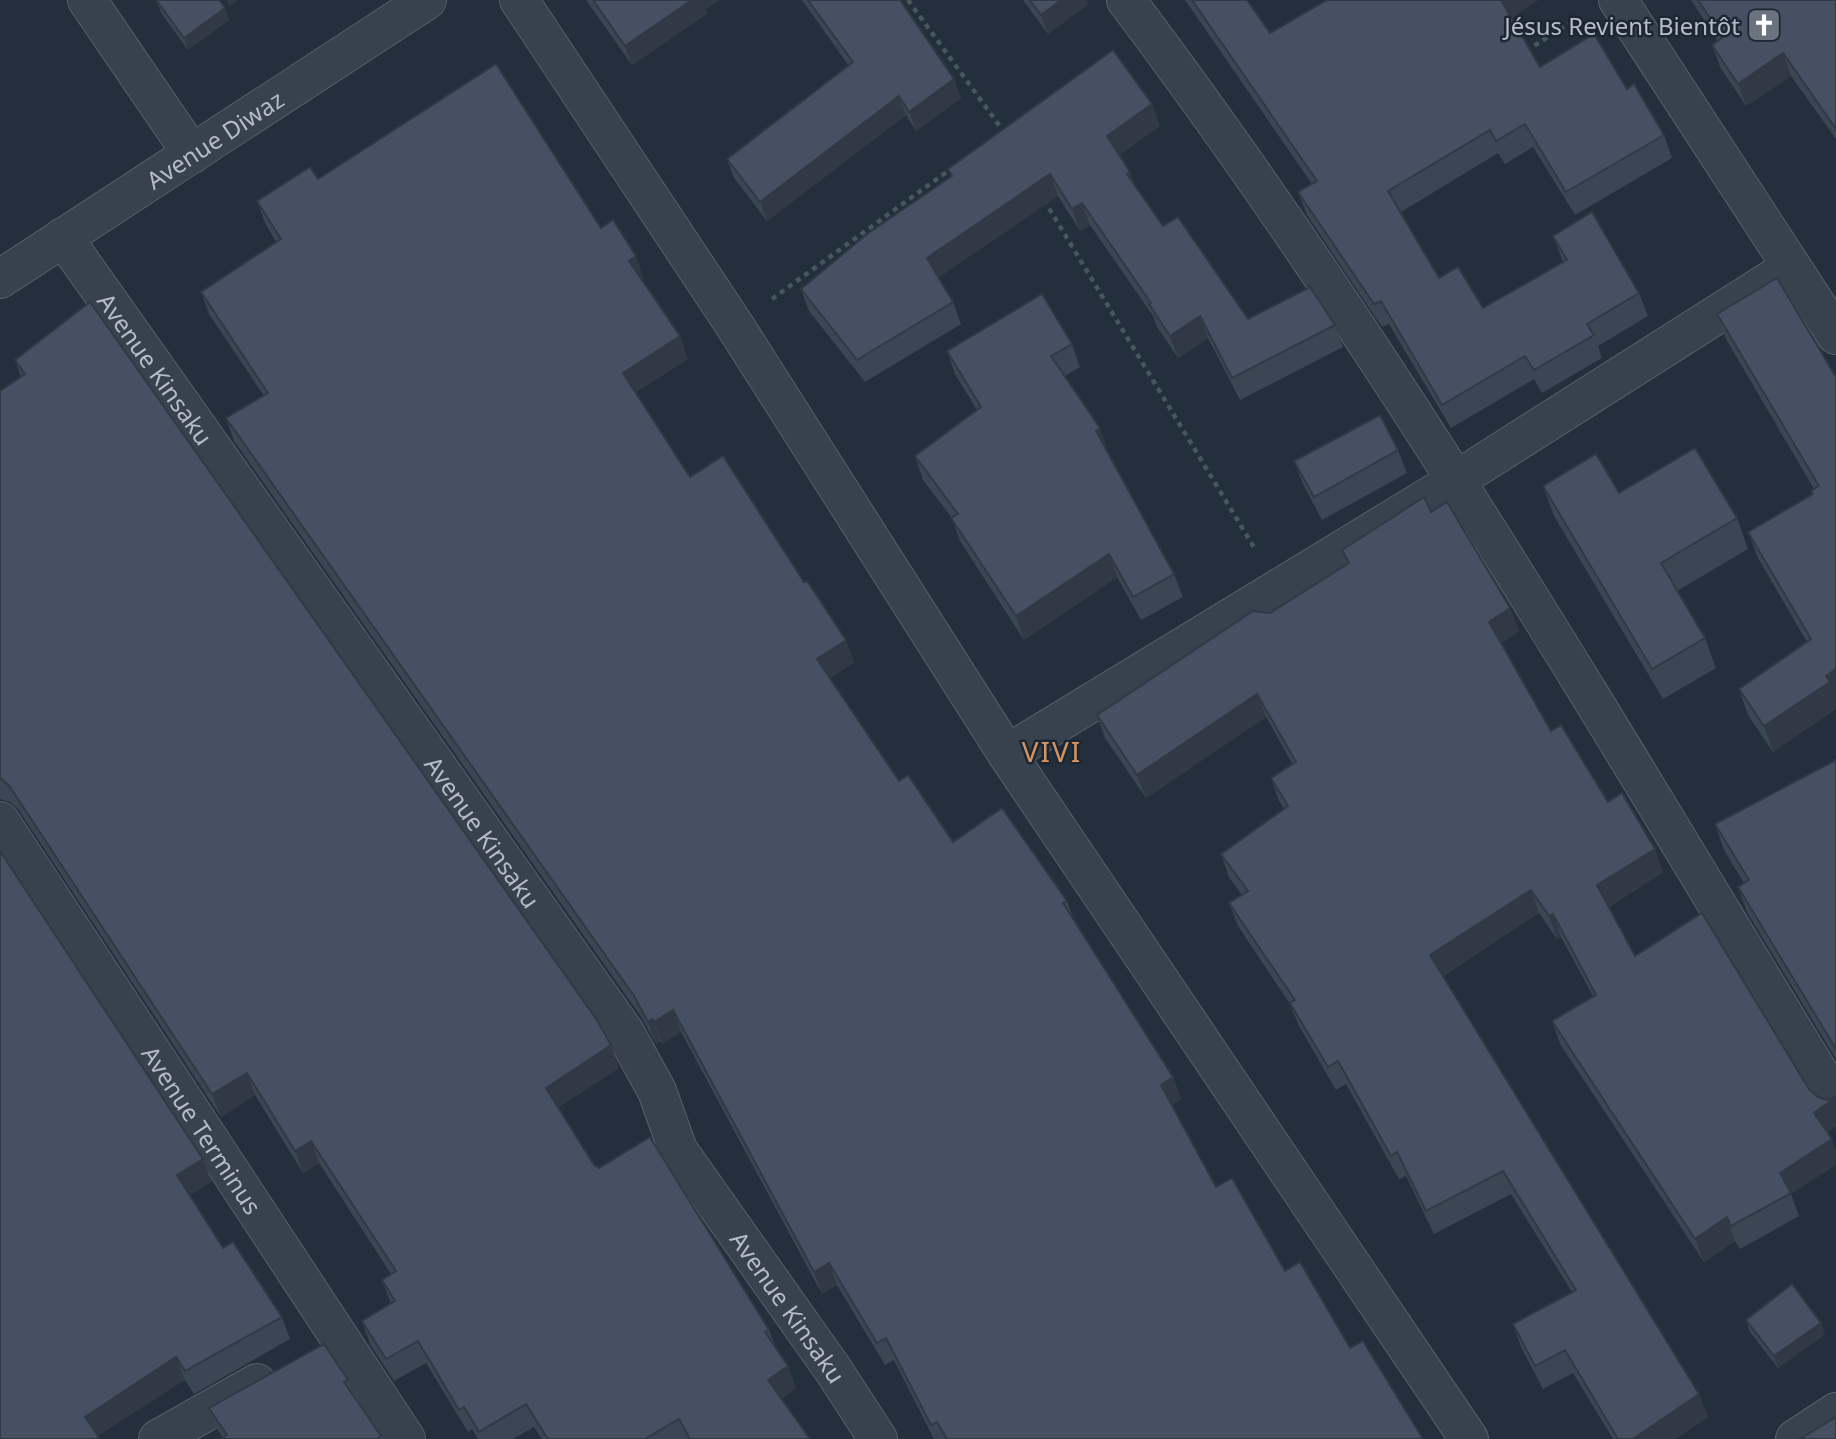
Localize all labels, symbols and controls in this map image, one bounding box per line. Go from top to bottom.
church icon: Jésus Revient Bientôt [1745,6,1783,44]
place label: Jésus Revient Bientôt [1502,9,1740,42]
street label: Avenue Diwaz [139,82,289,196]
street label: Avenue Kinsaku [91,286,221,451]
district label: VIVI [1022,732,1082,770]
street label: Avenue Kinsaku [418,749,548,914]
street label: Avenue Terminus [135,1039,270,1220]
street label: Avenue Kinsaku [723,1224,854,1389]

